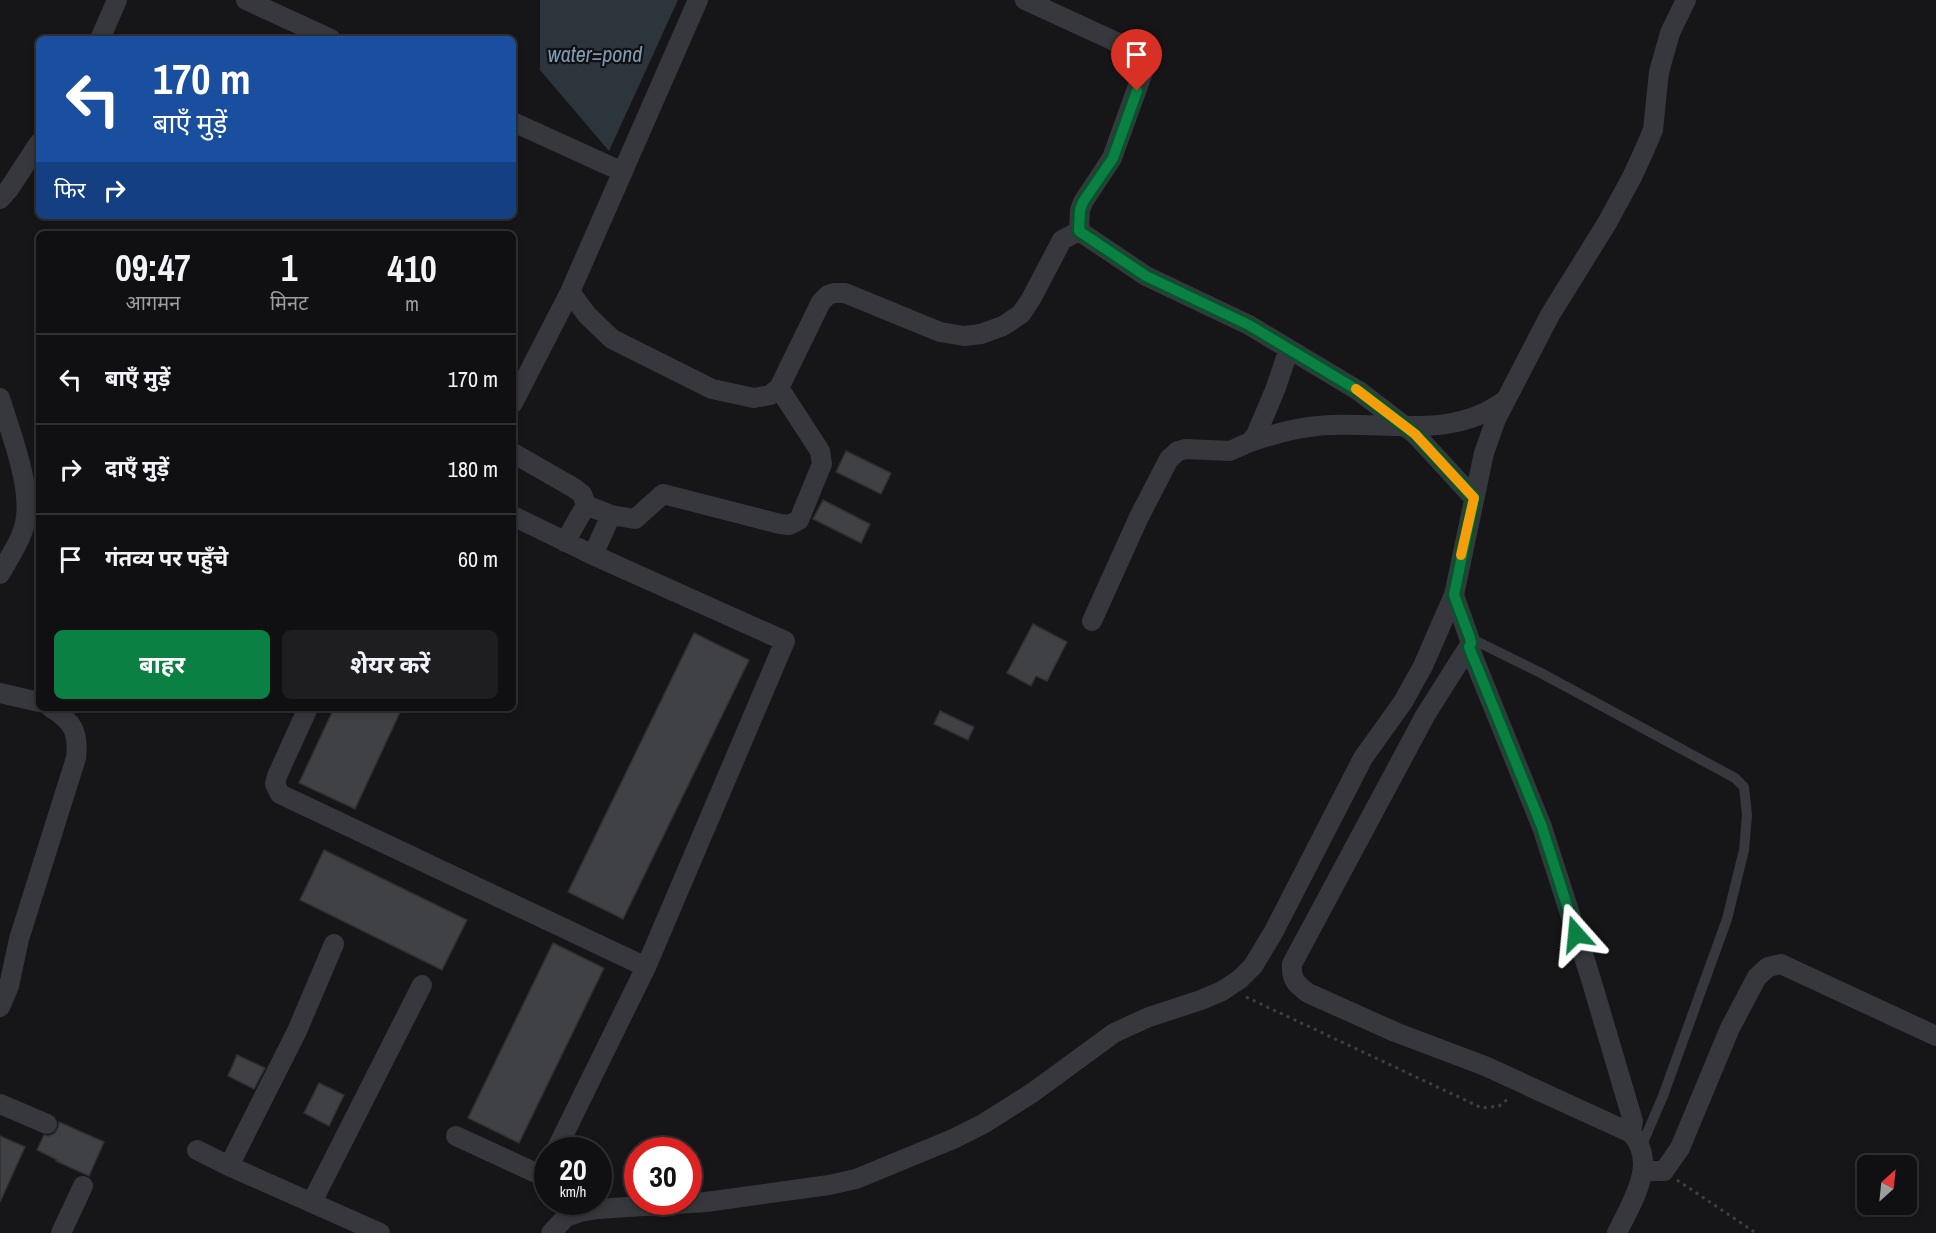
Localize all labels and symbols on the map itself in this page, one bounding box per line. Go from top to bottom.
pin [1111,29,1162,91]
water label: water=pond [548,39,643,69]
position arrow [1544,902,1608,966]
speed limit sign: 30 [624,1137,702,1215]
north arrow [1857,1155,1917,1215]

